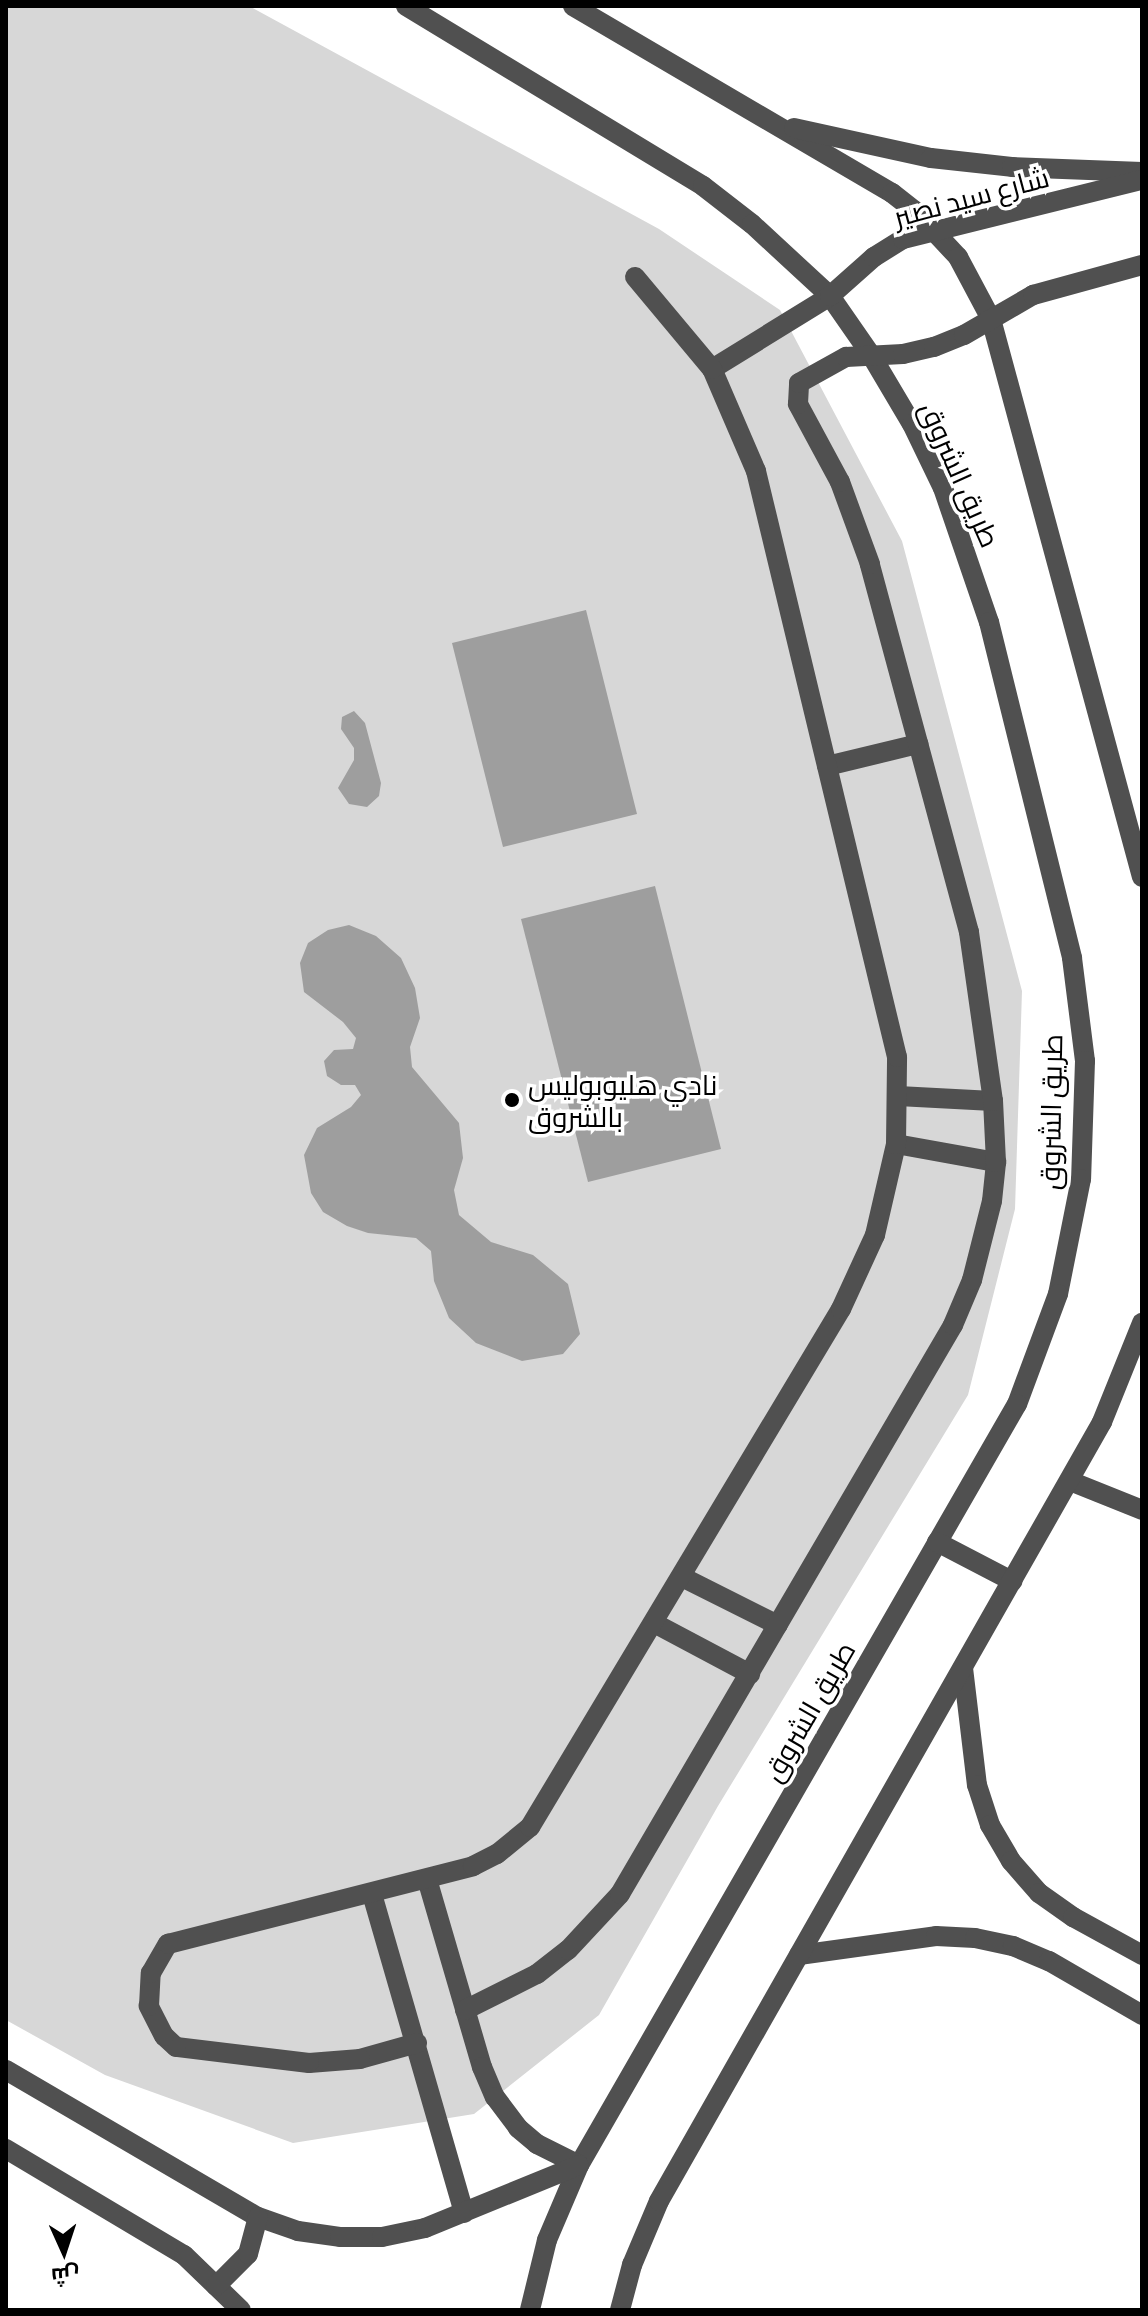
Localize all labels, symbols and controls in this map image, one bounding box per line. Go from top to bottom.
street label: شارع سيد نصير [890,159,1052,233]
street label: طريق الشروق [914,396,1008,552]
street label: طريق الشروق [1032,1034,1068,1190]
place label: نادي هليوبوليس بالشروق [528,1067,718,1133]
marker: نادي هليوبوليس بالشروق [503,1091,521,1109]
street label: طريق الشروق [754,1635,862,1787]
north arrow [24,2212,104,2292]
text: ش [50,2262,80,2291]

